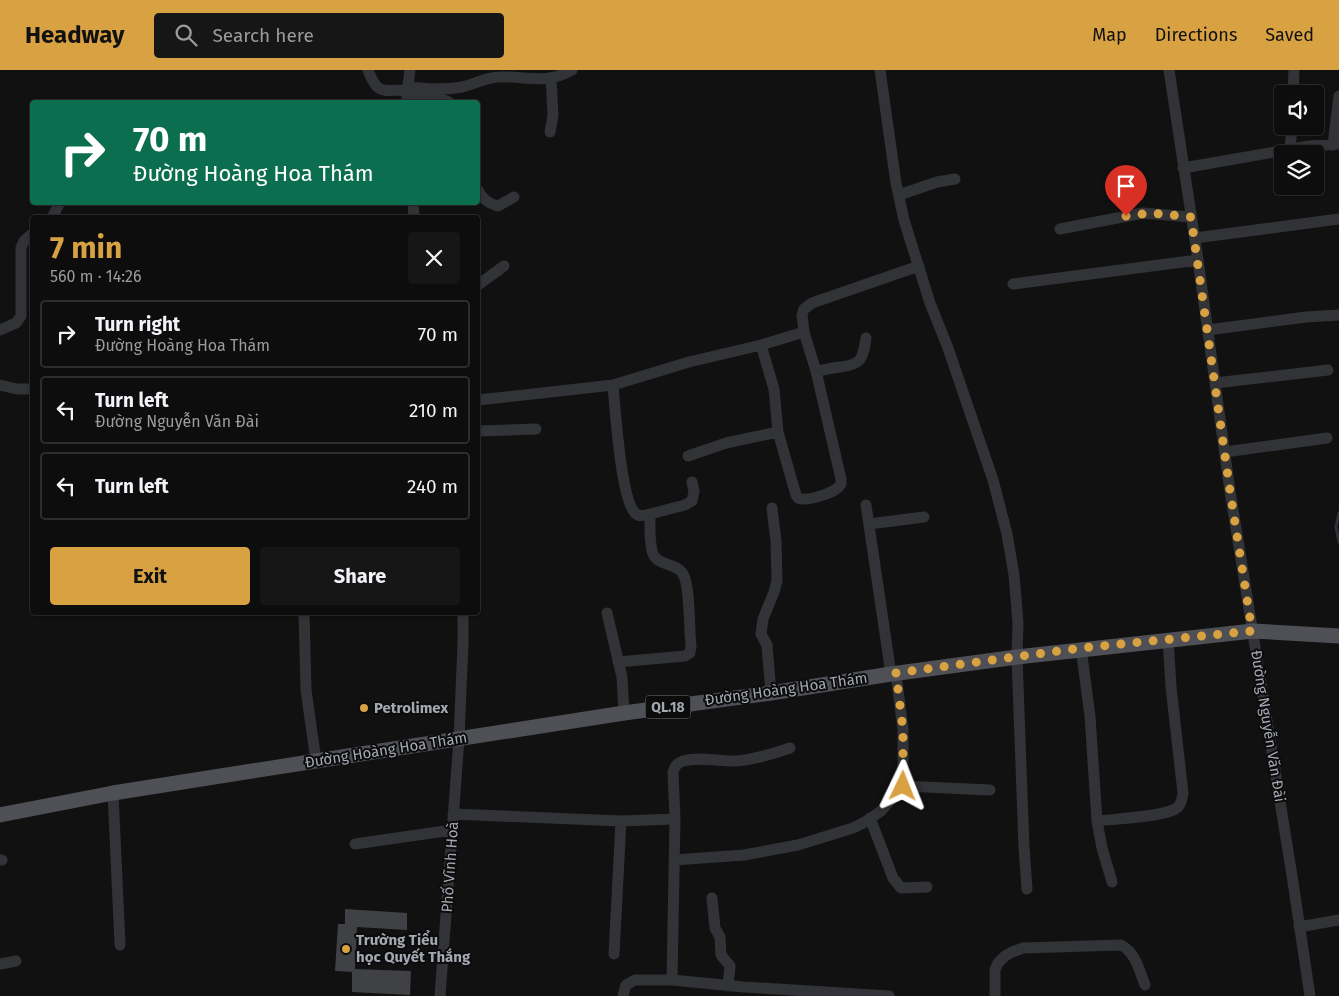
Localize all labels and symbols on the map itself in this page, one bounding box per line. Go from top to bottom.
pin [1105,165,1147,216]
street label: Đường Nguyễn Văn Đài [1247,649,1289,803]
street label: Đường Hoàng Hoa Thám [703,669,869,709]
road number: QL.18 [646,696,690,719]
place label: Petrolimex [374,699,448,717]
marker: Petrolimex [358,702,370,714]
street label: Đường Hoàng Hoa Thám [304,728,468,772]
position arrow [876,759,928,811]
street label: Phố Vĩnh Hoà [438,821,462,913]
place label: Trường Tiểu học Quyết Thắng [356,930,471,966]
marker: Trường Tiểu học Quyết Thắng [340,943,352,955]

